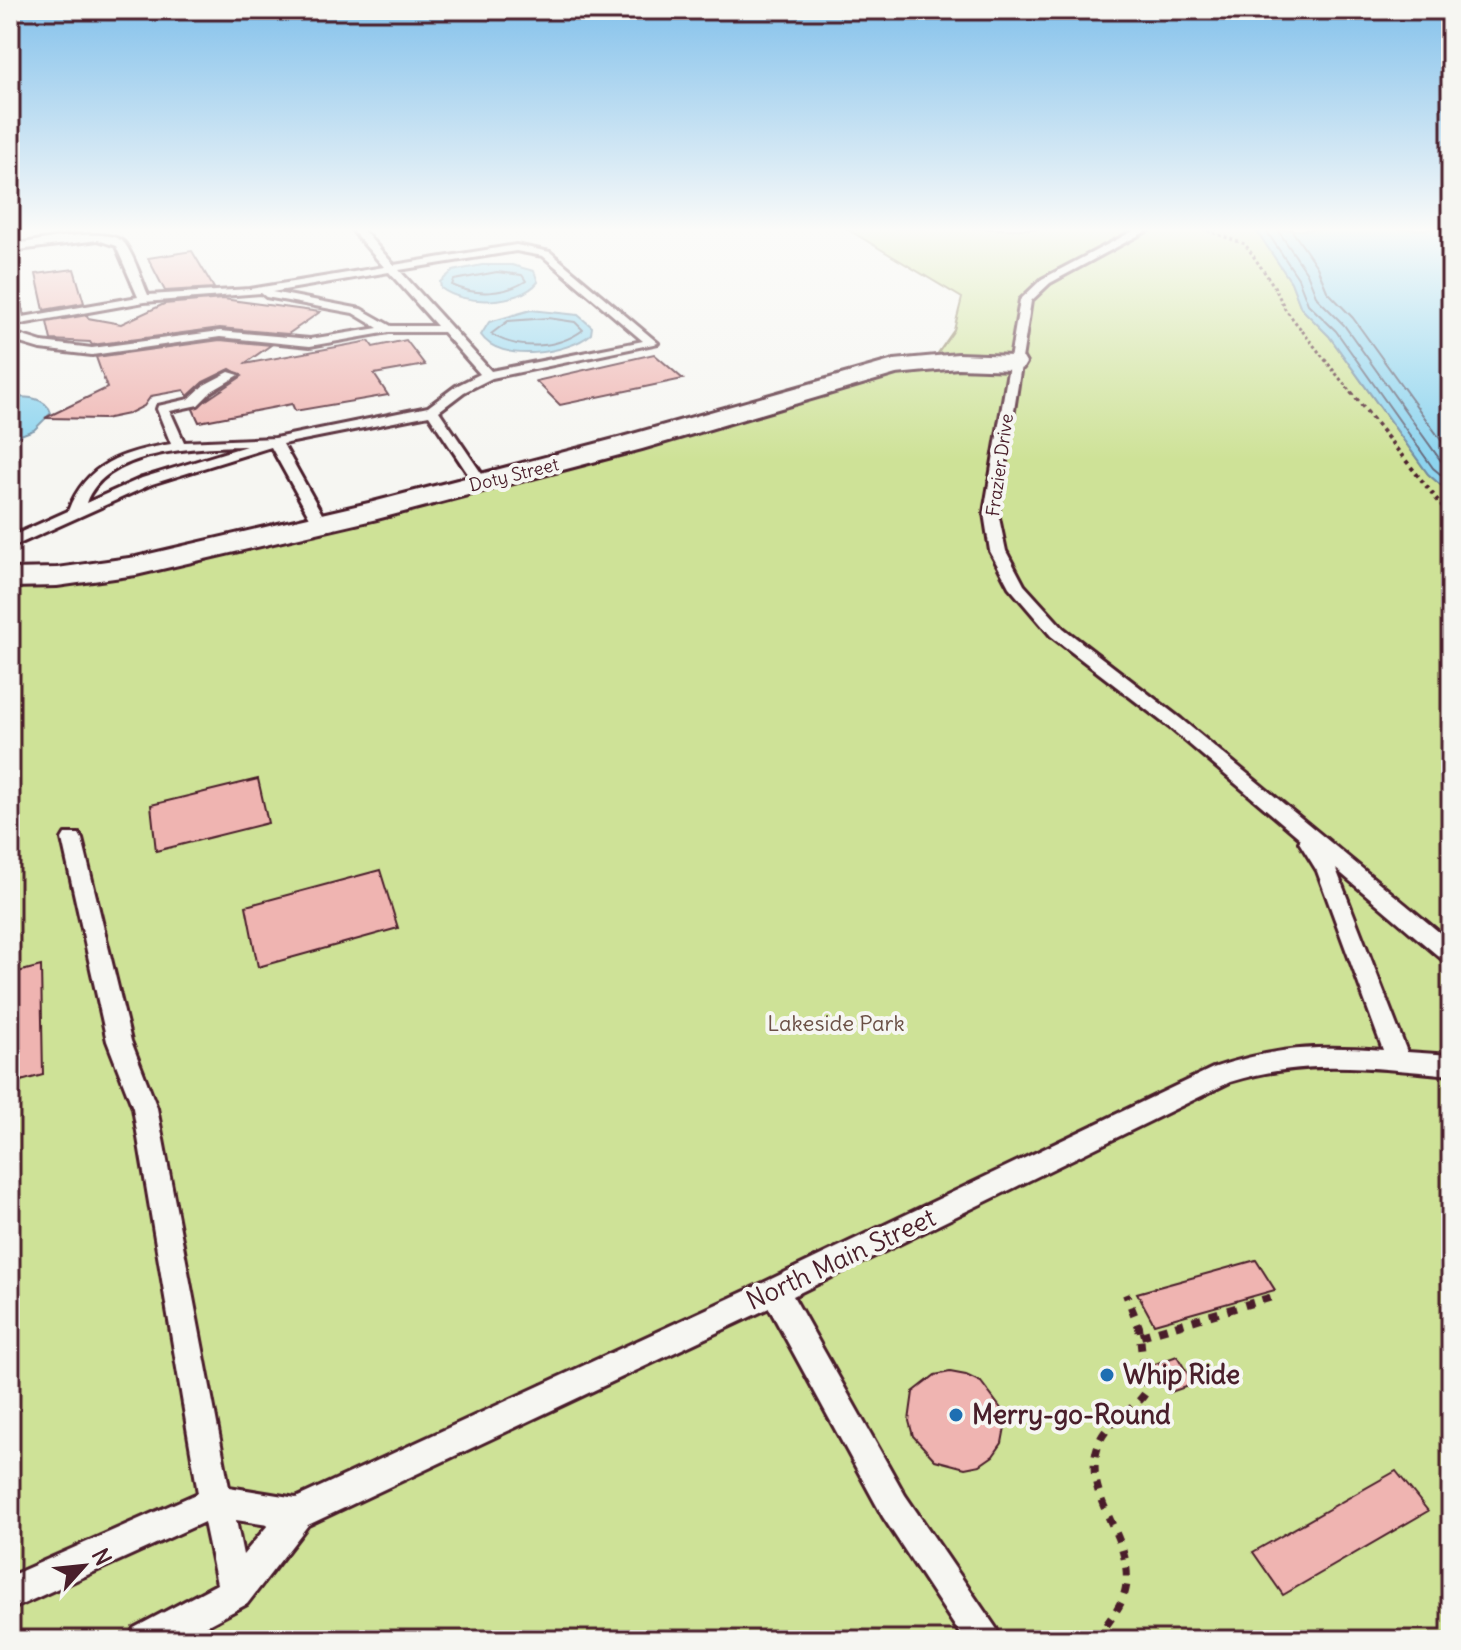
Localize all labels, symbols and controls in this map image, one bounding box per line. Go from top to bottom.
street label: Frazier Drive [981,412,1018,518]
street label: Doty Street [467,452,561,497]
park label: Lakeside Park [767,1009,905,1037]
street label: North Main Street [741,1200,941,1317]
place label: Whip Ride [1123,1358,1240,1391]
marker: Whip Ride [1098,1366,1116,1384]
place label: Merry-go-Round [972,1398,1171,1431]
marker: Merry-go-Round [947,1406,965,1424]
north arrow [44,1526,124,1606]
text: N [86,1544,118,1570]

